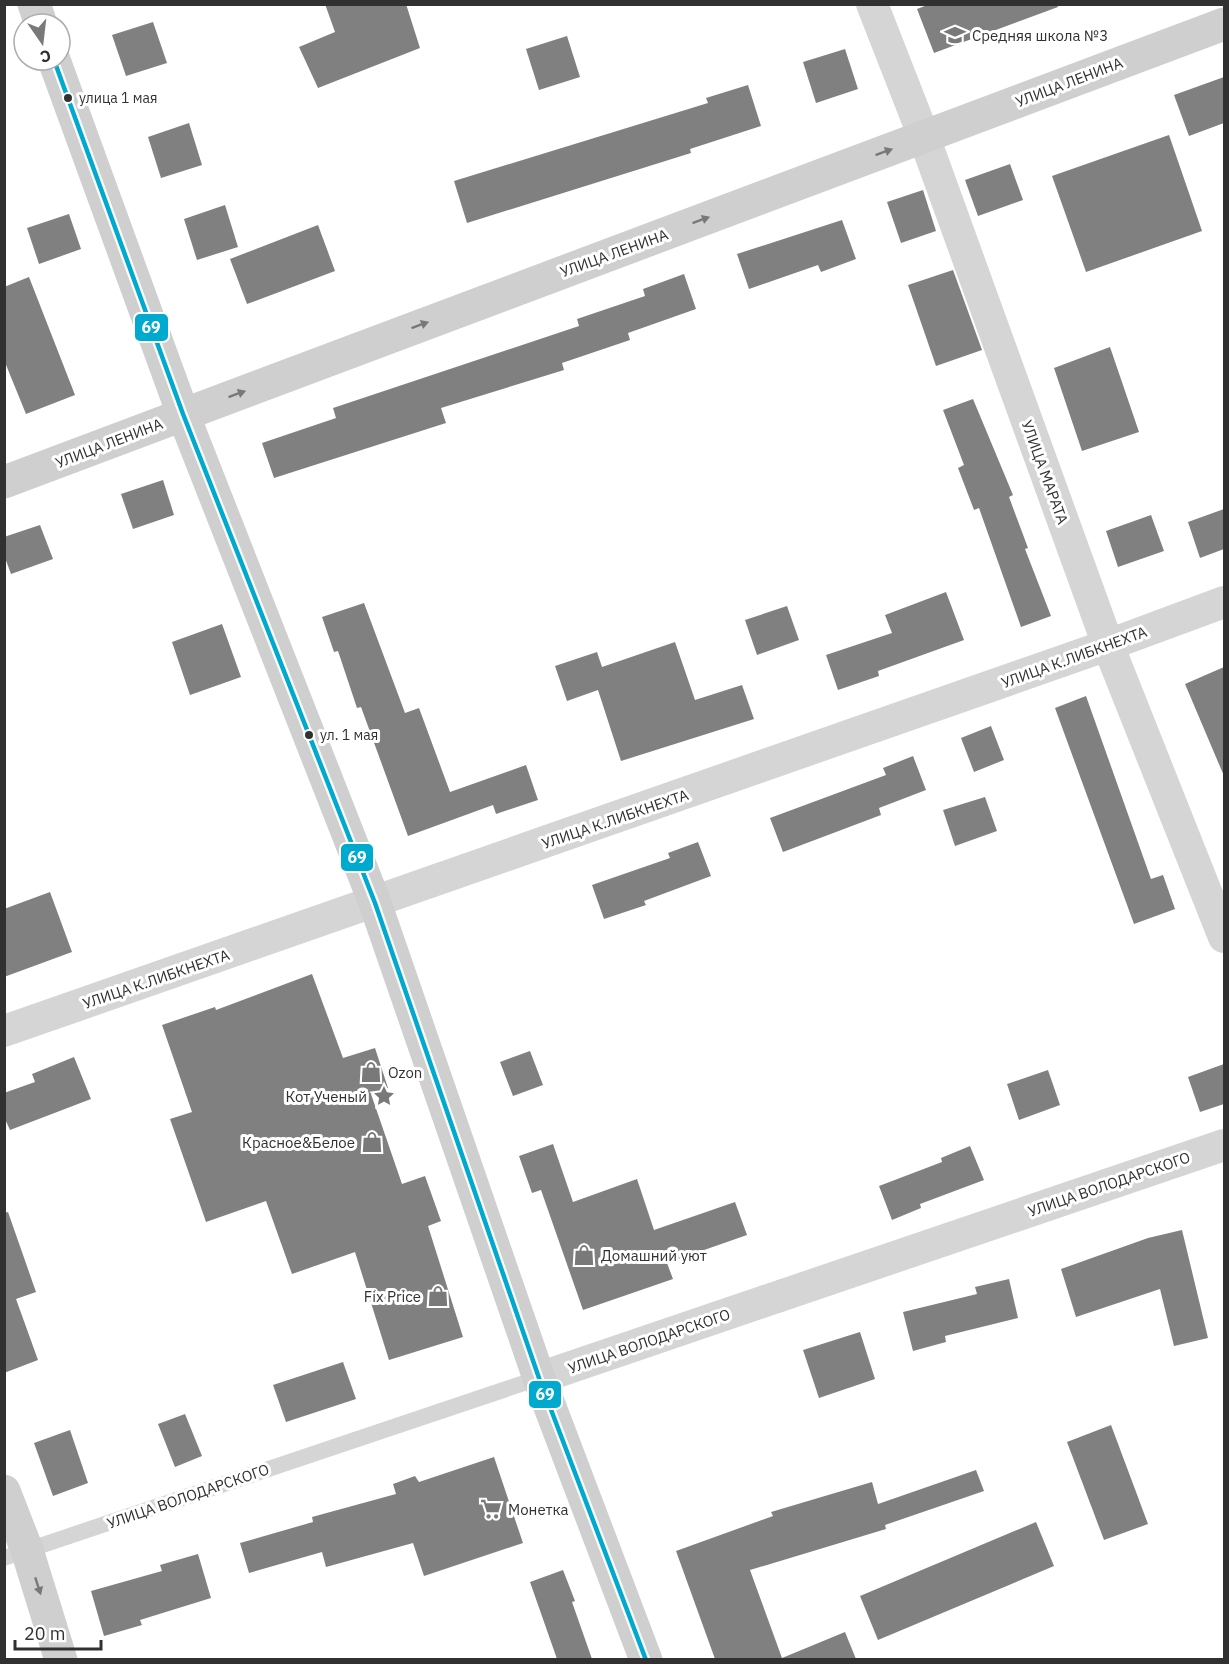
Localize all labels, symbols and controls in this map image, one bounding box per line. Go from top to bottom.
north arrow [12,12,72,72]
school or university icon: Средняя школа №3 [943,23,967,47]
place label: Средняя школа №3 [972,26,1108,45]
text: С [38,46,53,68]
street label: УЛИЦА ЛЕНИНА [1013,53,1126,111]
place label: улица 1 мая [79,89,158,107]
marker: улица 1 мая [62,92,74,104]
one-way arrow [875,147,893,156]
one-way arrow [692,215,710,225]
street label: УЛИЦА ЛЕНИНА [557,225,671,281]
line badge: 69 [134,313,169,342]
text: 69 [141,317,161,337]
one-way arrow [411,320,429,330]
one-way arrow [229,388,247,398]
street label: УЛИЦА ЛЕНИНА [53,414,166,472]
street label: УЛИЦА МАРАТА [1017,417,1073,527]
street label: УЛИЦА К.ЛИБКНЕХТА [998,622,1150,692]
place label: ул. 1 мая [320,726,378,744]
marker: ул. 1 мая [303,729,315,741]
street label: УЛИЦА К.ЛИБКНЕХТА [539,785,691,853]
line badge: 69 [340,843,374,872]
text: 69 [347,847,367,867]
street label: УЛИЦА К.ЛИБКНЕХТА [80,945,232,1013]
shop icon: Ozon [359,1060,383,1084]
place label: Ozon [388,1063,422,1082]
place icon: Кот Ученый [372,1084,396,1108]
place label: Кот Ученый [285,1087,367,1106]
shop icon: Красное&Белое [360,1130,384,1154]
place label: Красное&Белое [242,1133,355,1152]
street label: УЛИЦА ВОЛОДАРСКОГО [1025,1147,1193,1221]
shop icon: Домашний уют [572,1243,596,1267]
place label: Домашний уют [601,1246,707,1265]
shop icon: Fix Price [426,1284,450,1308]
place label: Fix Price [364,1287,421,1306]
street label: УЛИЦА ВОЛОДАРСКОГО [565,1304,733,1378]
line badge: 69 [528,1380,562,1409]
text: 69 [535,1384,555,1404]
street label: УЛИЦА ВОЛОДАРСКОГО [104,1459,272,1533]
supermarket icon: Монетка [479,1497,503,1521]
place label: Монетка [508,1500,569,1519]
one-way arrow [34,1577,43,1595]
scale bar [15,1613,100,1651]
text: 20 m [24,1622,66,1645]

